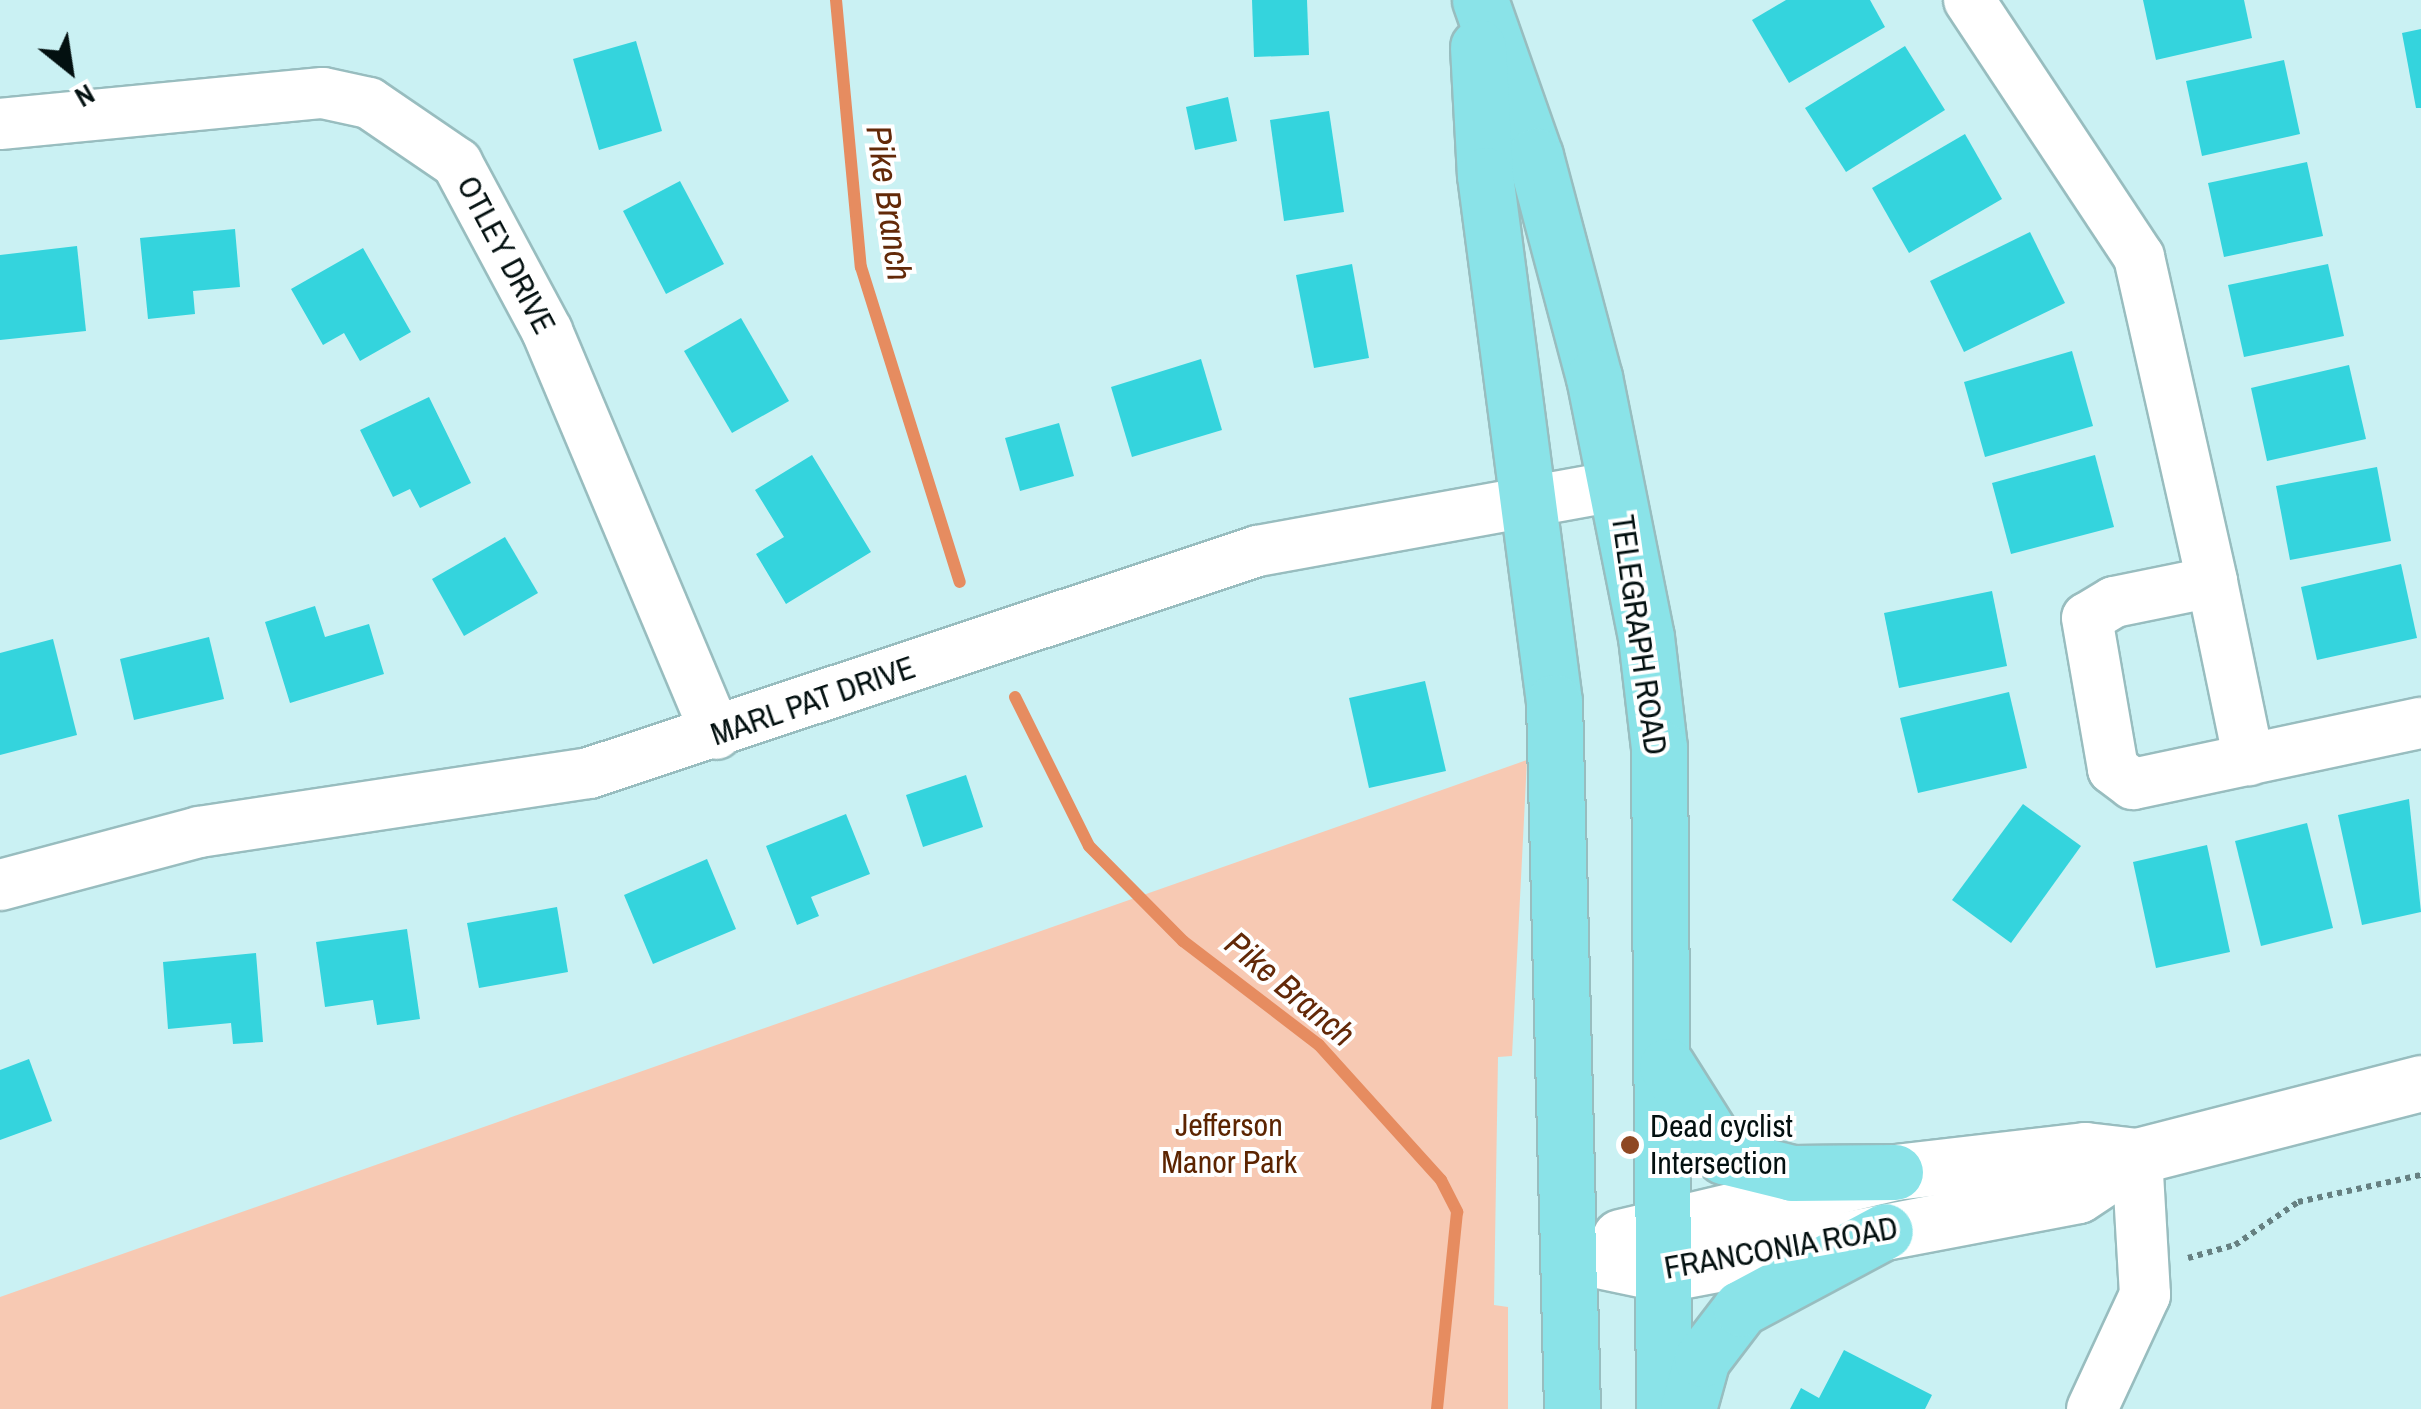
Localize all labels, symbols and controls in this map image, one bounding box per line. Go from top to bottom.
north arrow [20,20,120,120]
text: N [68,75,102,117]
water label: Pike Branch [857,123,921,283]
street label: OTLEY DRIVE [448,169,564,341]
street label: TELEGRAPH ROAD [1603,512,1675,758]
street label: MARL PAT DRIVE [705,648,921,754]
water label: Pike Branch [1217,923,1363,1055]
park label: Jefferson Manor Park [1161,1107,1297,1182]
place label: Dead cyclist Intersection [1650,1108,1793,1183]
marker: Dead cyclist Intersection [1619,1134,1641,1156]
street label: FRANCONIA ROAD [1661,1208,1901,1288]

